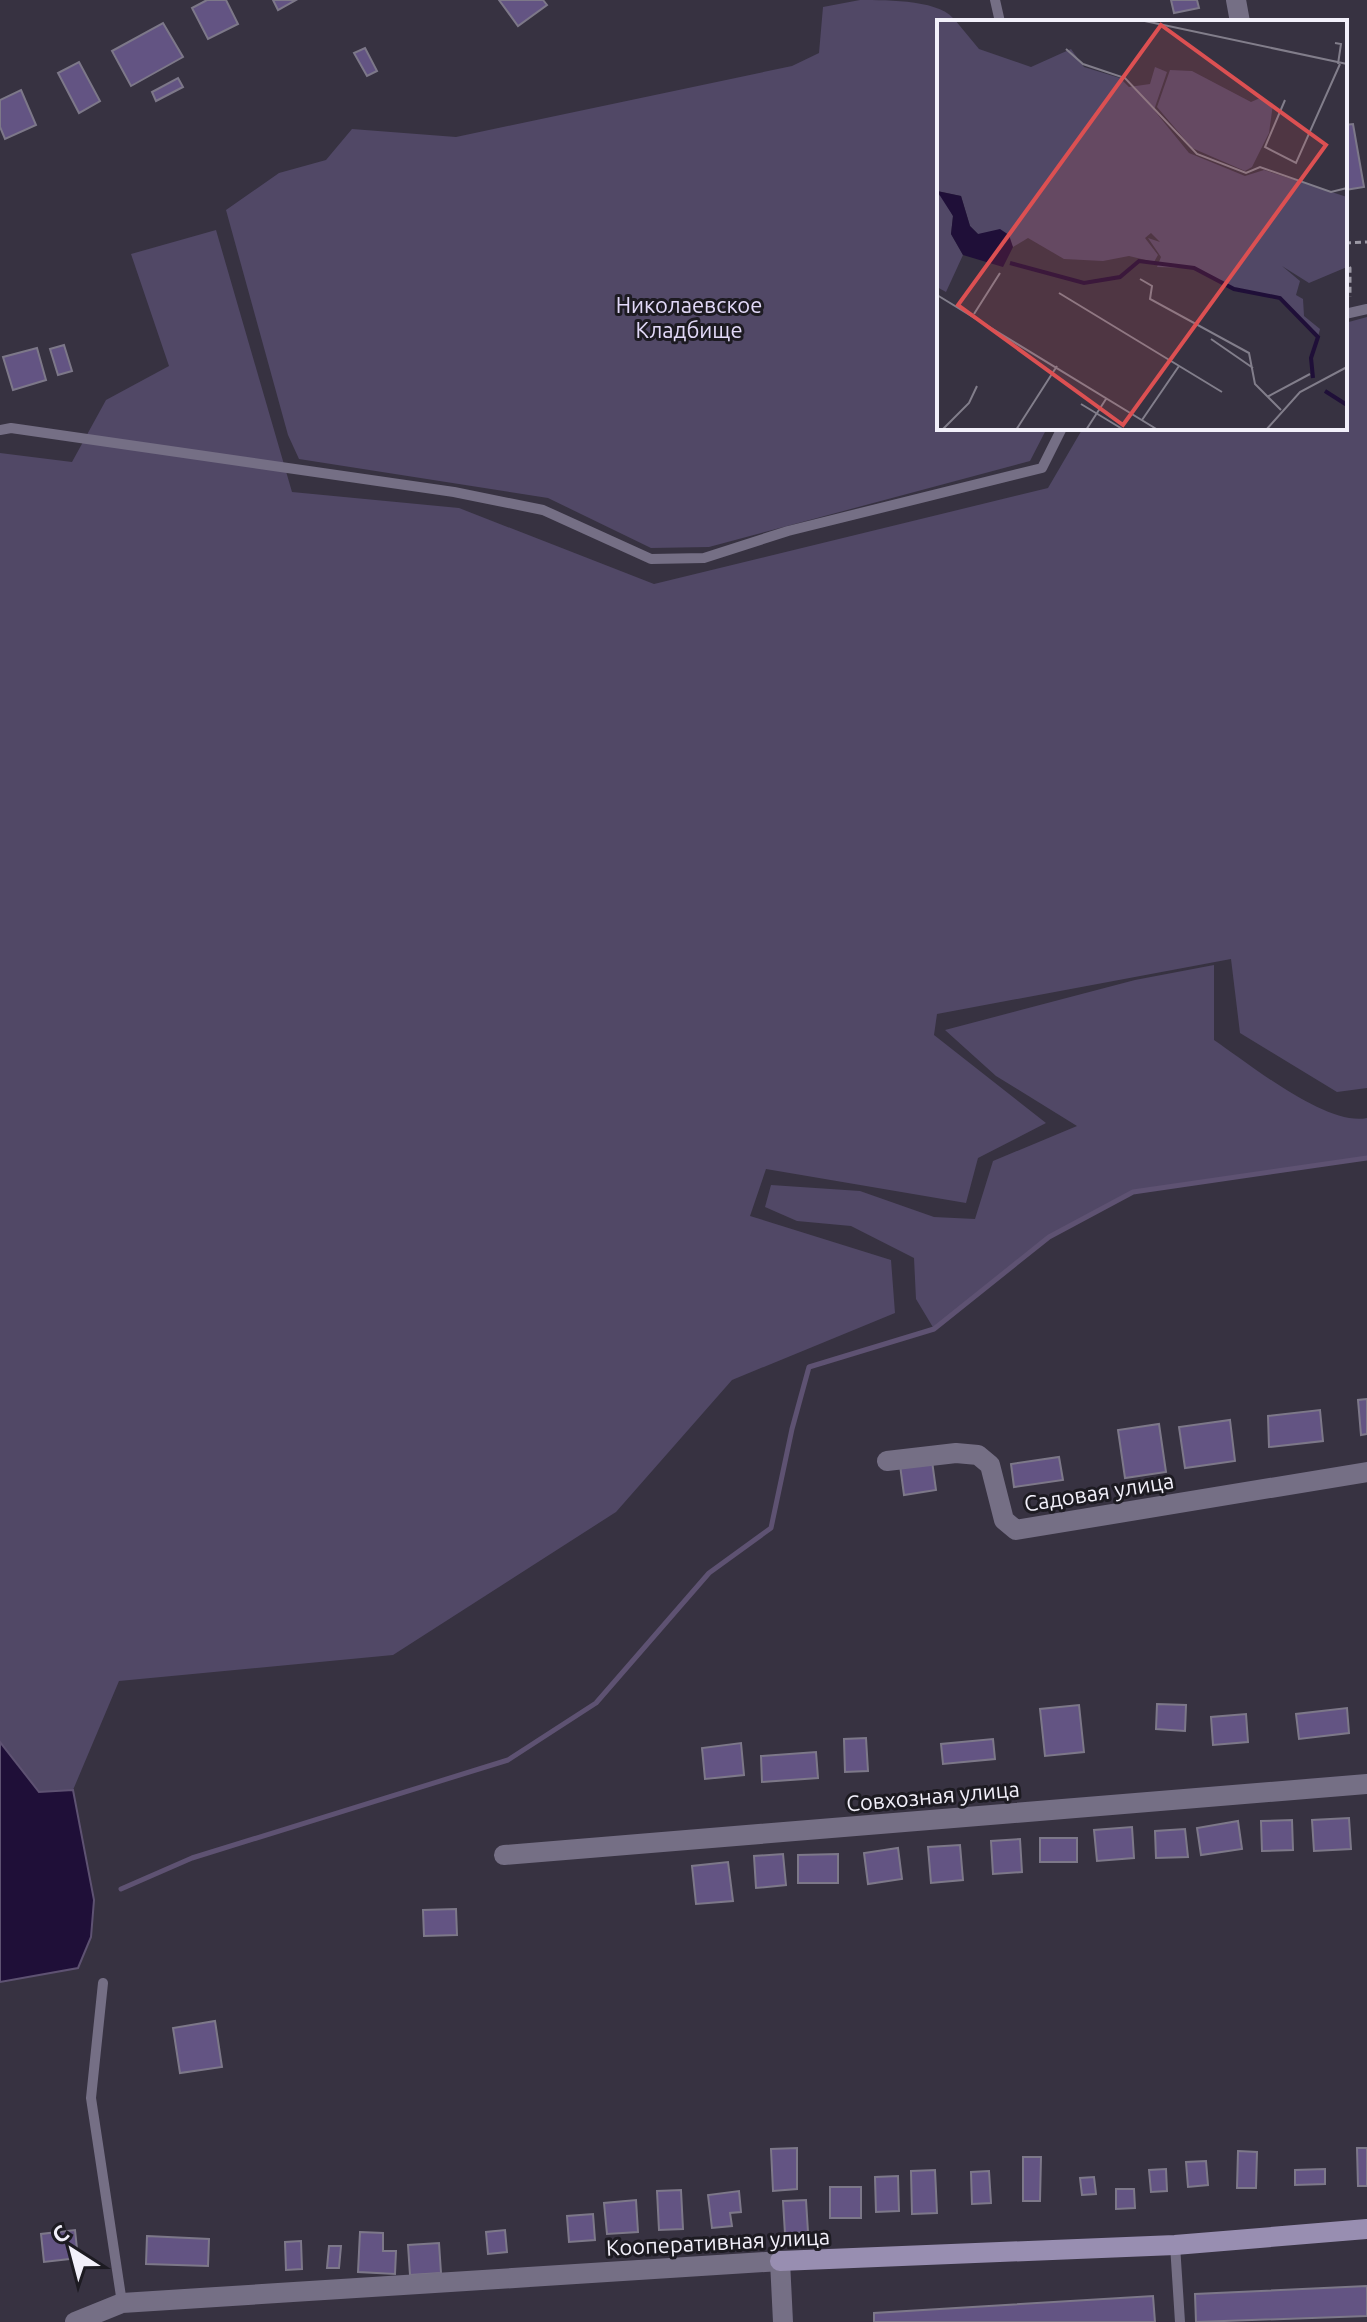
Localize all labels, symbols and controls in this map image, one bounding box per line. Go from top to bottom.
inset map [937,20,1347,430]
park label: Николаевское Кладбище [616,292,762,342]
street label: Садовая улица [1022,1467,1176,1516]
street label: Совхозная улица [845,1775,1021,1816]
north arrow [32,2210,112,2290]
text: С [47,2219,73,2248]
street label: Кооперативная улица [605,2223,830,2260]

